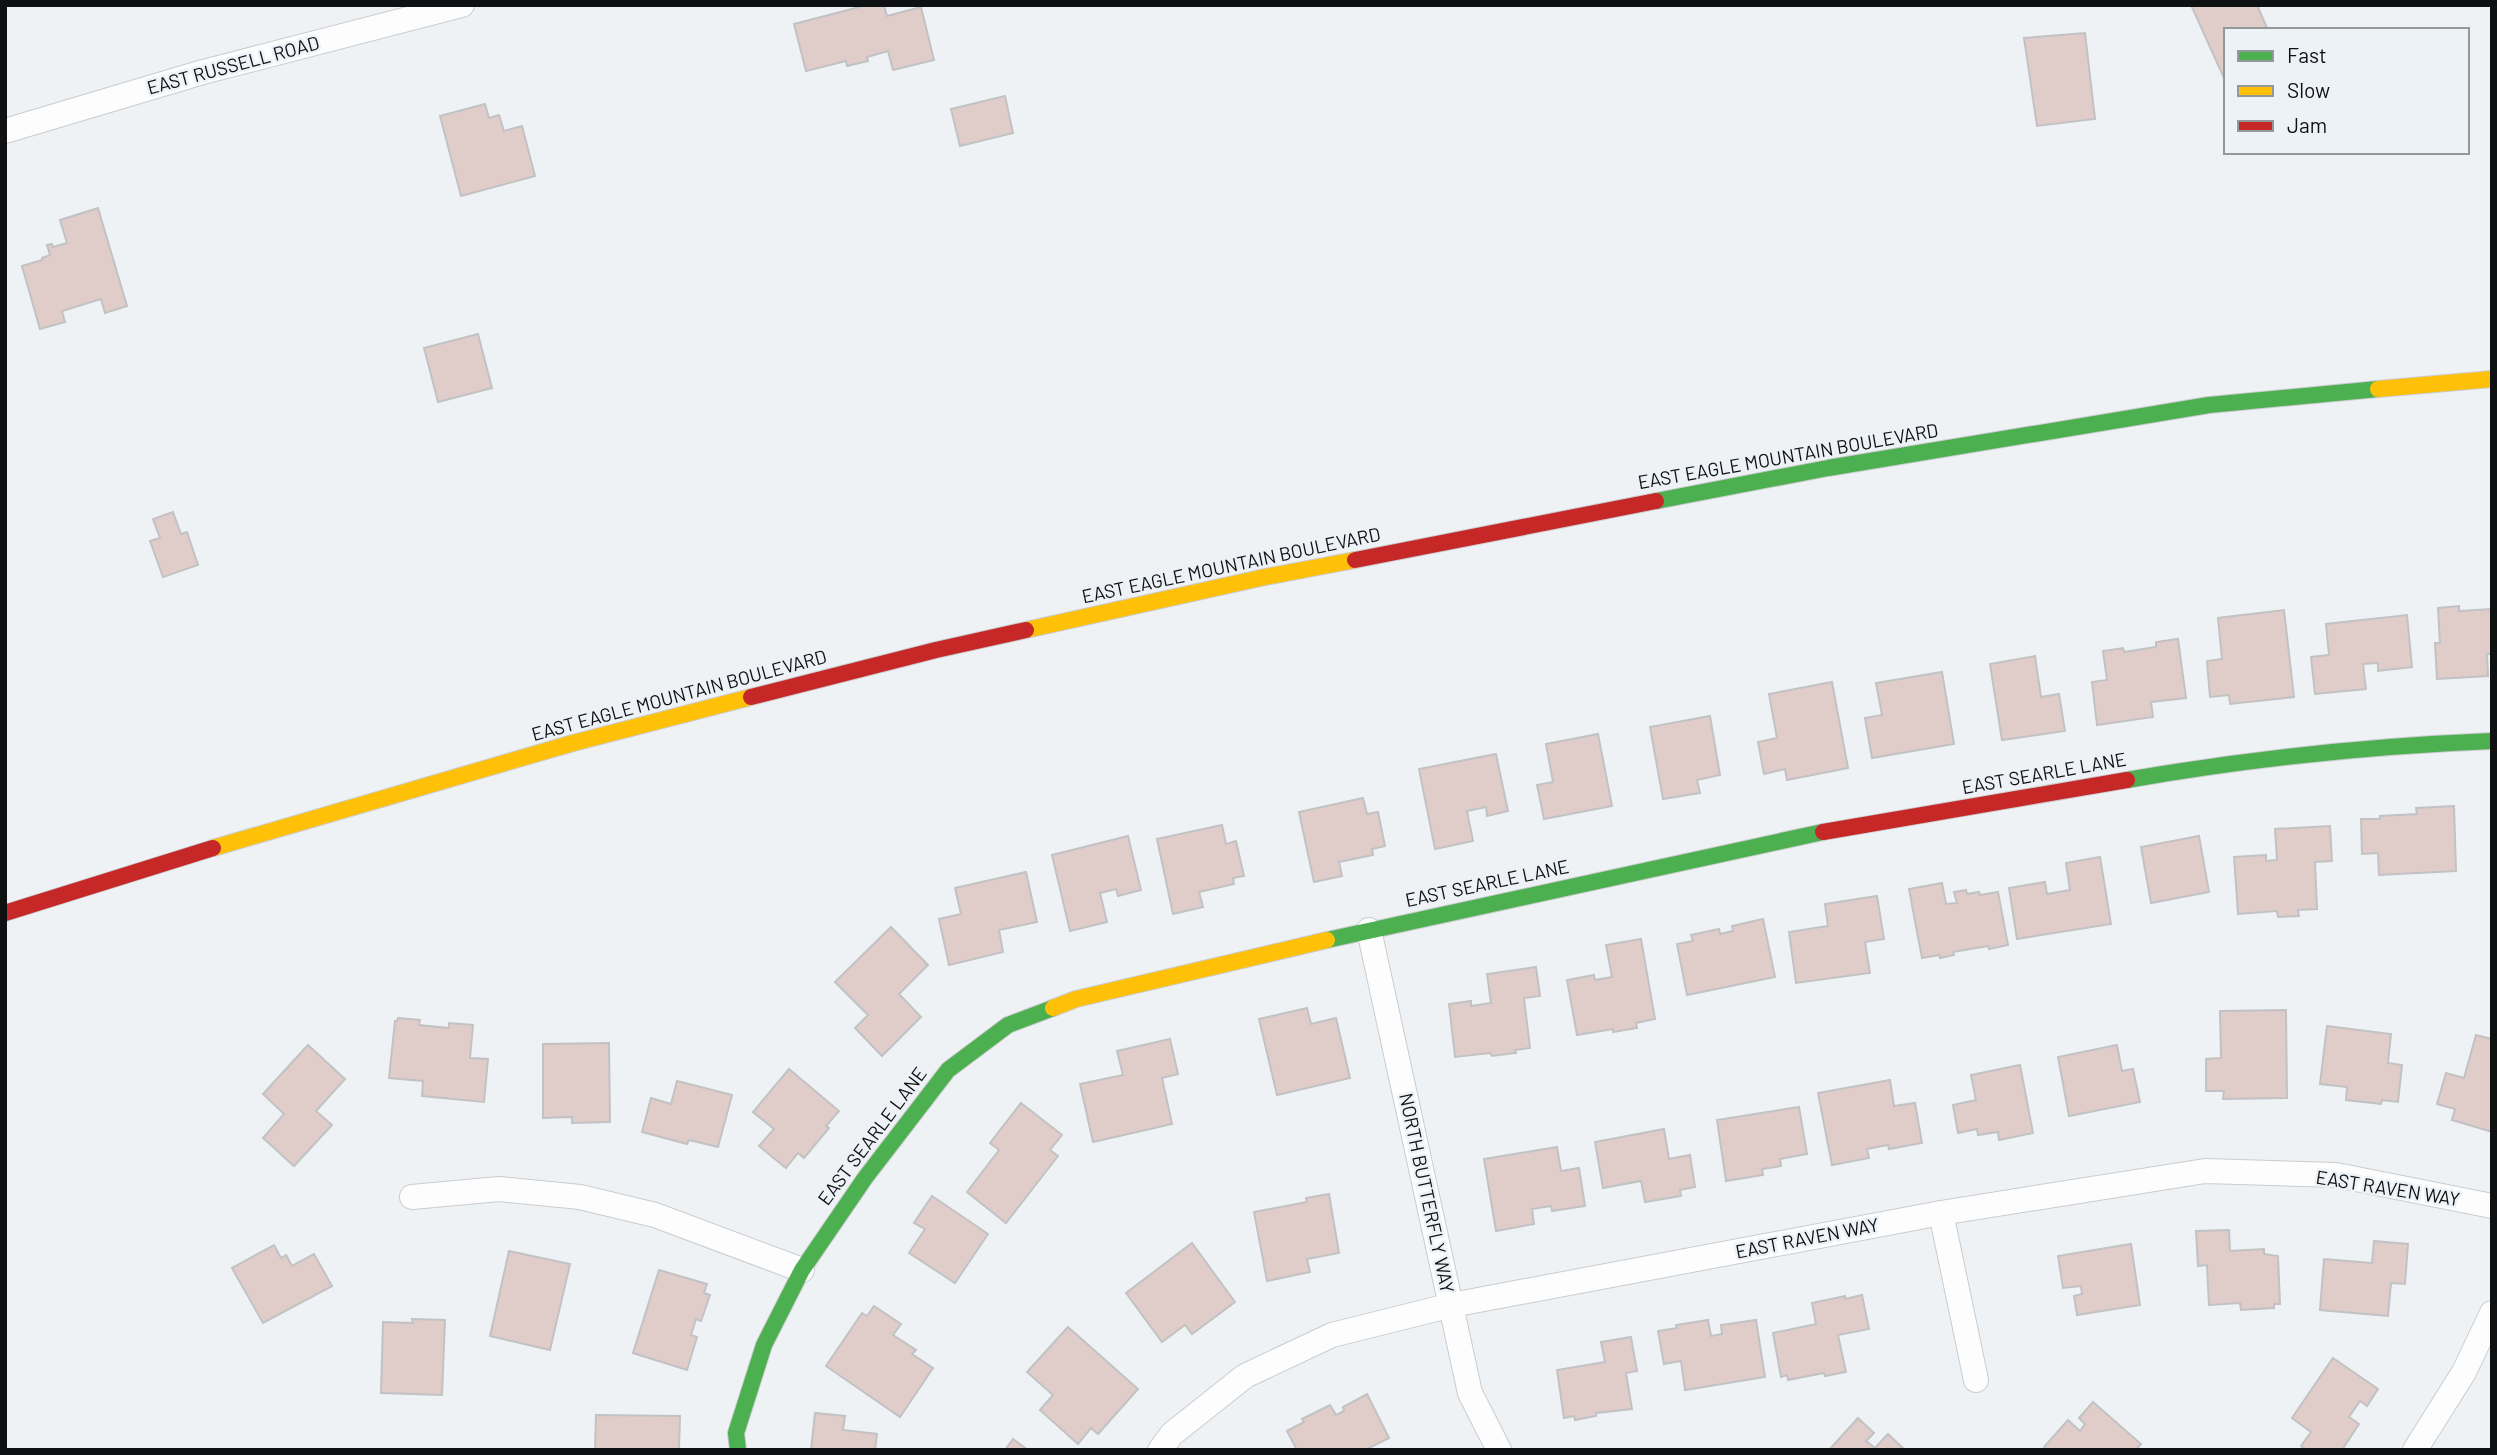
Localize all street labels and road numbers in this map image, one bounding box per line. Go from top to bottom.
street label: EAST RUSSELL ROAD [144,30,322,99]
street label: EAST EAGLE MOUNTAIN BOULEVARD [1636,418,1940,493]
street label: EAST EAGLE MOUNTAIN BOULEVARD [1080,522,1382,607]
street label: EAST EAGLE MOUNTAIN BOULEVARD [529,644,829,745]
street label: EAST SEARLE LANE [1960,747,2128,798]
street label: EAST SEARLE LANE [1403,854,1571,911]
street label: EAST SEARLE LANE [812,1062,931,1209]
street label: NORTH BUTTERFLY WAY [1395,1091,1460,1295]
street label: EAST RAVEN WAY [2314,1165,2462,1210]
street label: EAST RAVEN WAY [1733,1212,1881,1263]

